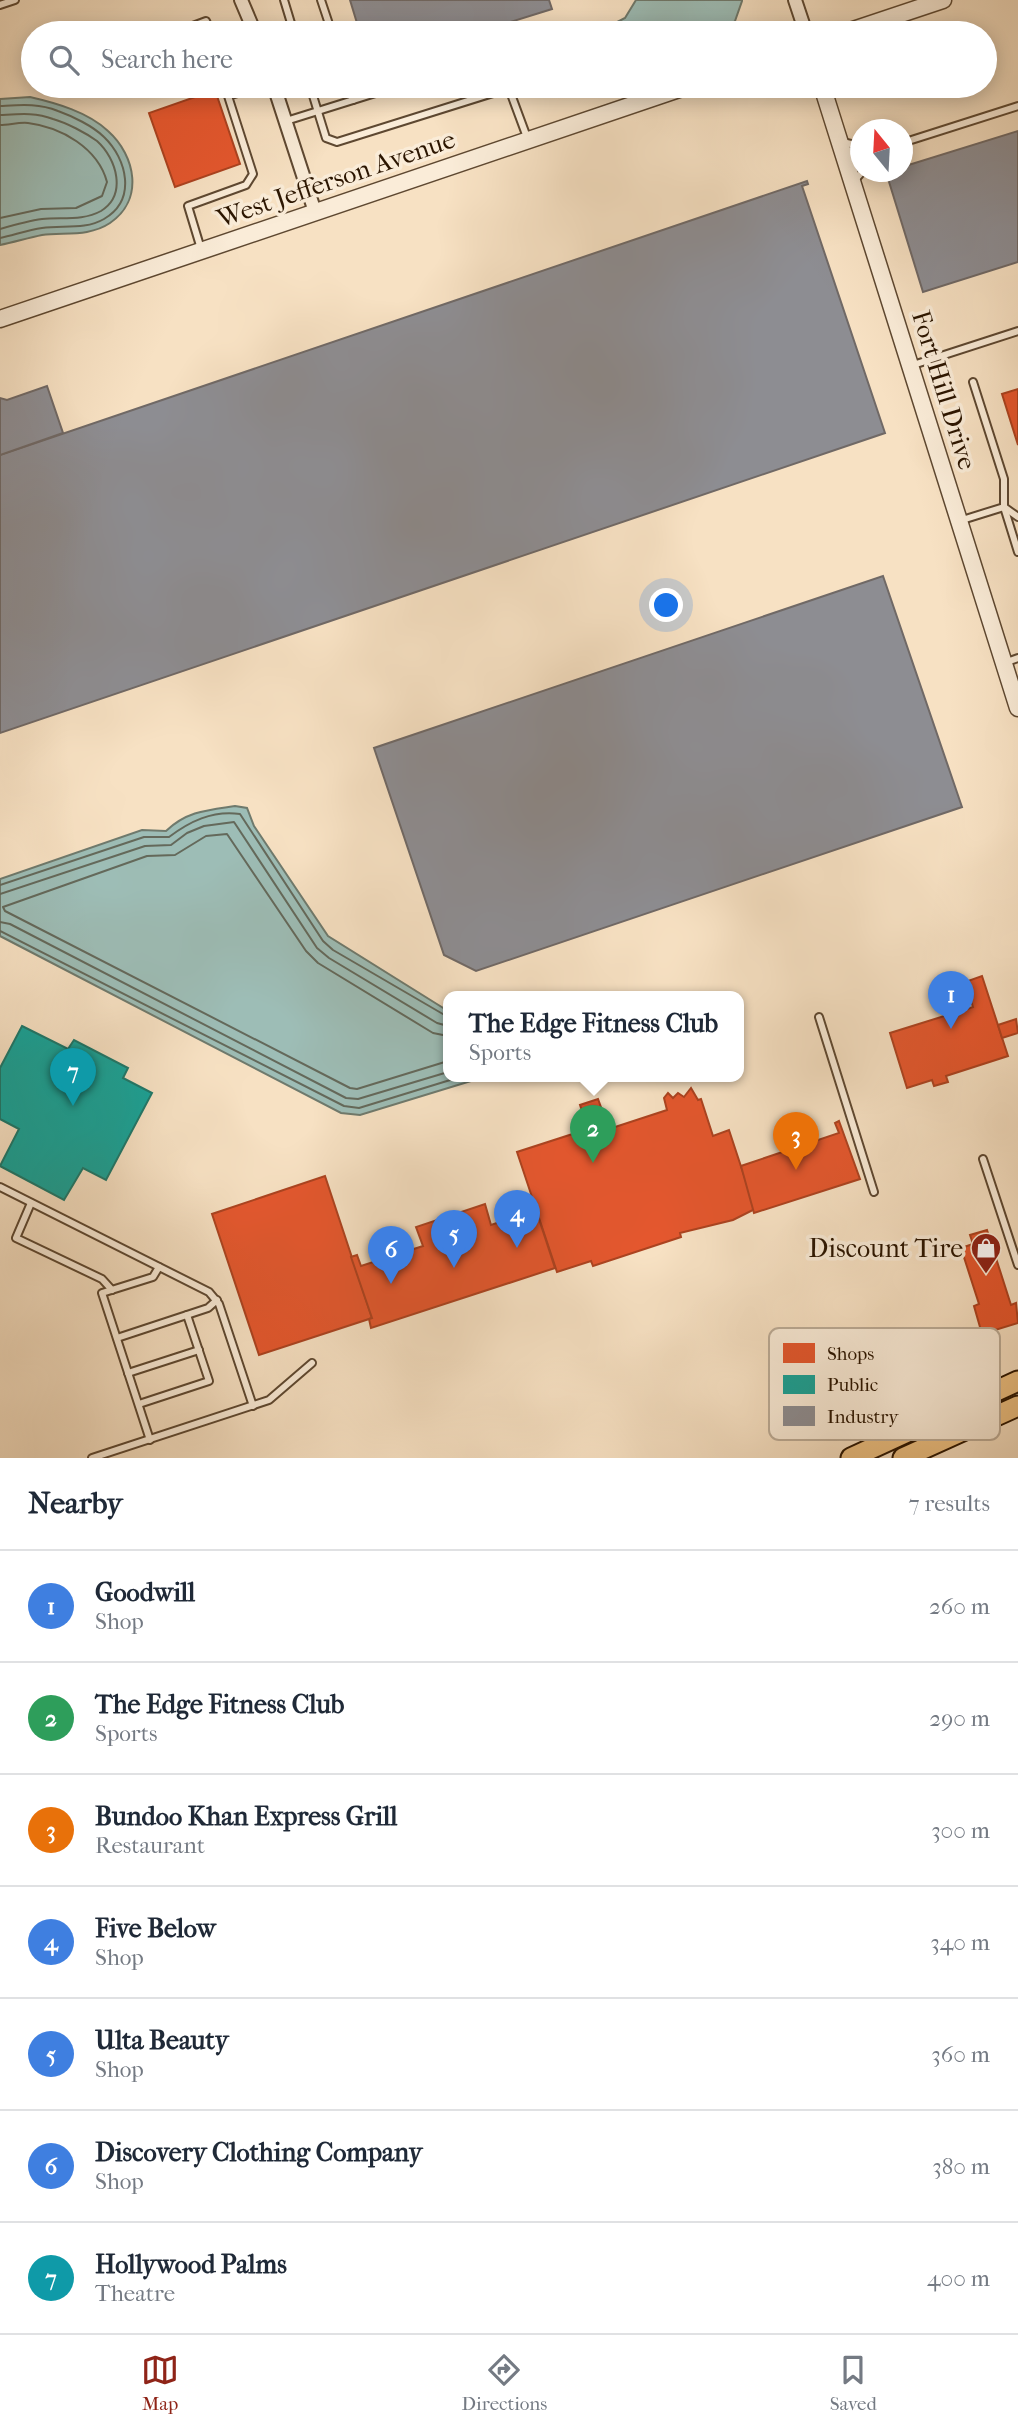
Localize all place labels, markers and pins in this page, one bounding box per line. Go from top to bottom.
pin: 1 [928,971,974,1029]
pin: 7 [50,1048,96,1106]
pin: 2 [570,1105,616,1163]
pin: 3 [773,1112,819,1170]
pin: 4 [494,1190,540,1248]
pin: 5 [431,1210,477,1268]
pin: 6 [368,1226,414,1284]
shop icon: Discount Tire [969,1231,1003,1275]
place label: Discount Tire [809,1233,963,1264]

